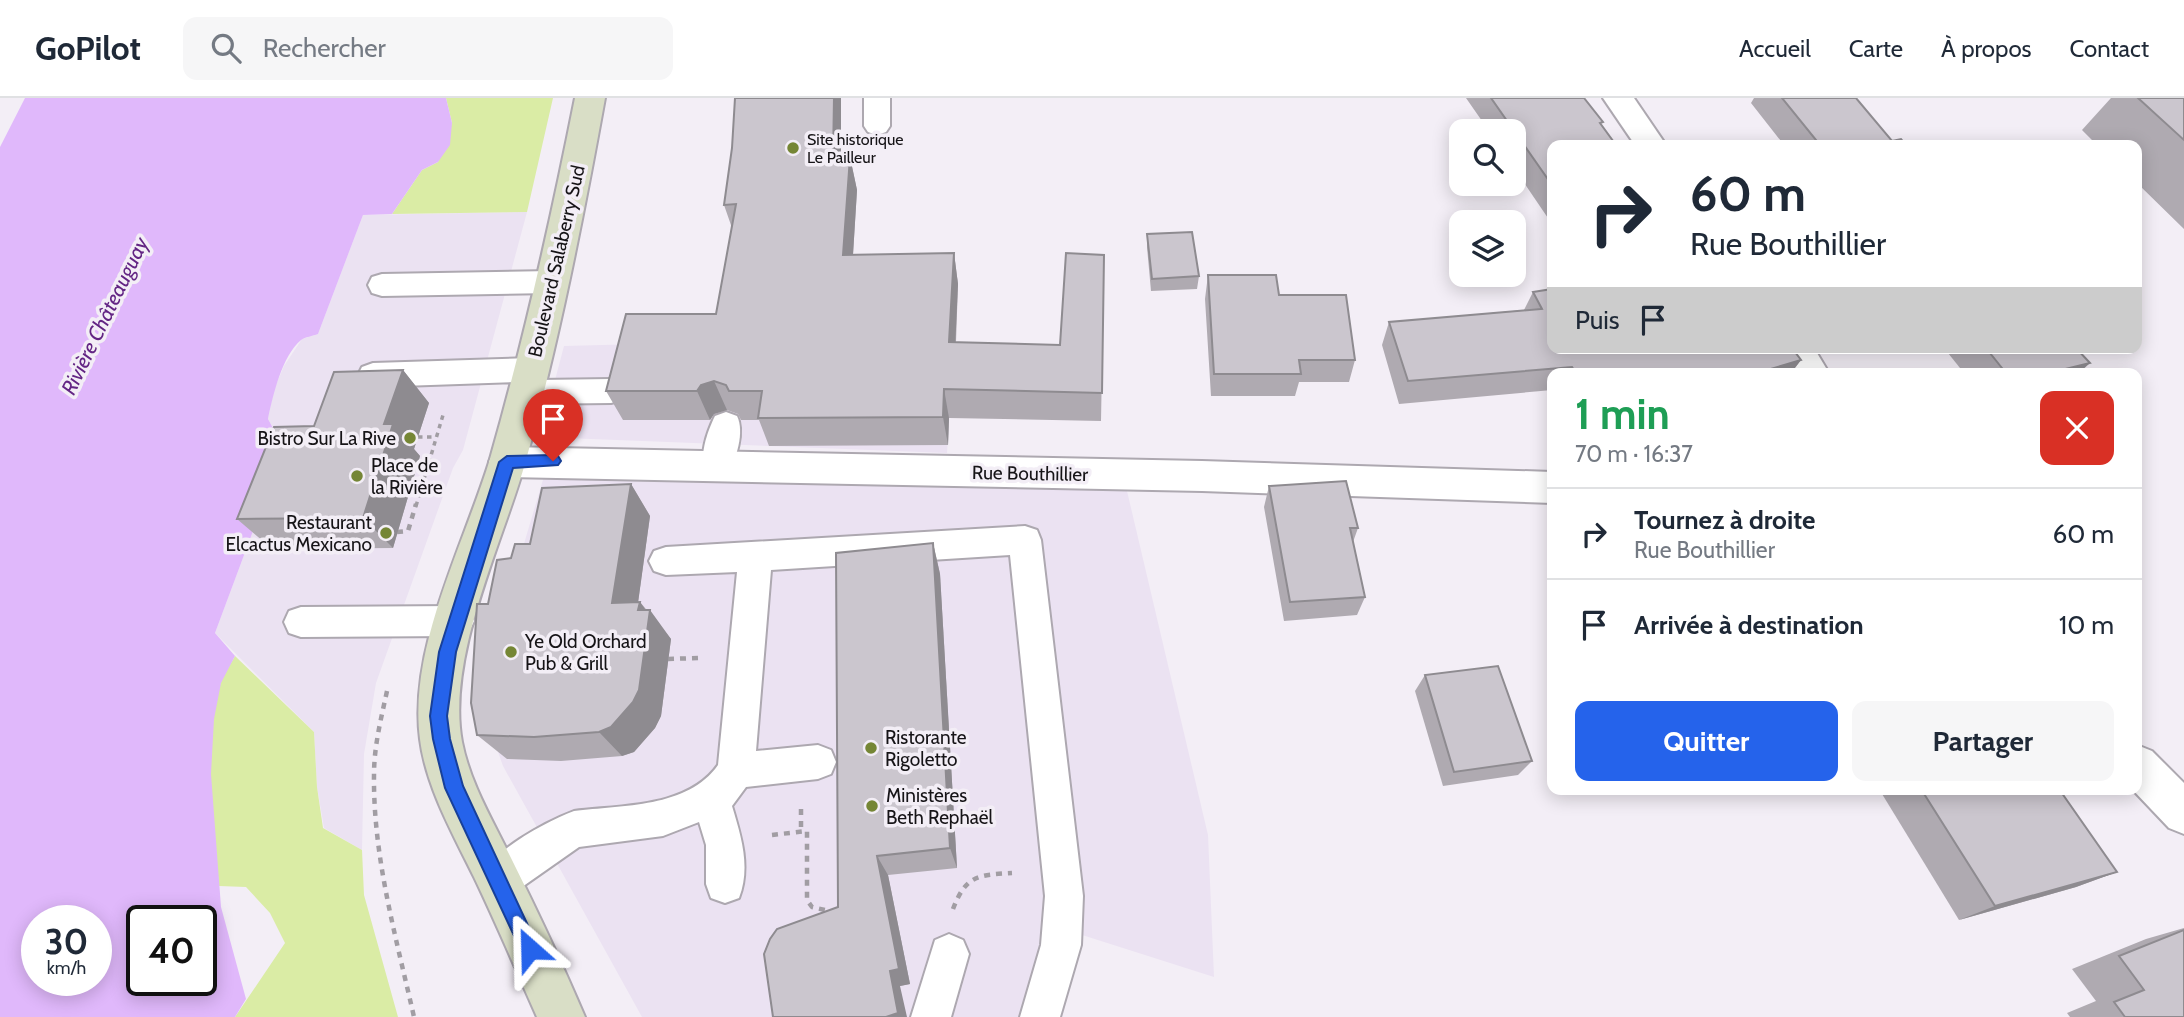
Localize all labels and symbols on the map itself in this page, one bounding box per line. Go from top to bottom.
place label: Site historique Le Pailleur [807,130,904,167]
marker: Site historique Le Pailleur [785,140,801,156]
street label: Boulevard Salaberry Sud [523,163,590,359]
water label: Rivière Châteauguay [56,232,154,398]
pin [523,389,583,461]
place label: Bistro Sur La Rive [258,427,396,450]
marker: Bistro Sur La Rive [402,430,418,446]
place label: Place de la Rivière [371,454,443,499]
street label: Rue Bouthillier [972,461,1088,486]
marker: Place de la Rivière [349,468,365,484]
place label: Restaurant Elcactus Mexicano [226,511,373,556]
marker: Restaurant Elcactus Mexicano [378,525,394,541]
place label: Ye Old Orchard Pub & Grill [524,630,647,675]
marker: Ye Old Orchard Pub & Grill [503,644,519,660]
place label: Ristorante Rigoletto [885,726,967,771]
marker: Ristorante Rigoletto [863,740,879,756]
place label: Ministères Beth Rephaël [886,784,994,829]
marker: Ministères Beth Rephaël [864,798,880,814]
speed limit sign: 40 [126,905,217,996]
position arrow [493,912,567,986]

